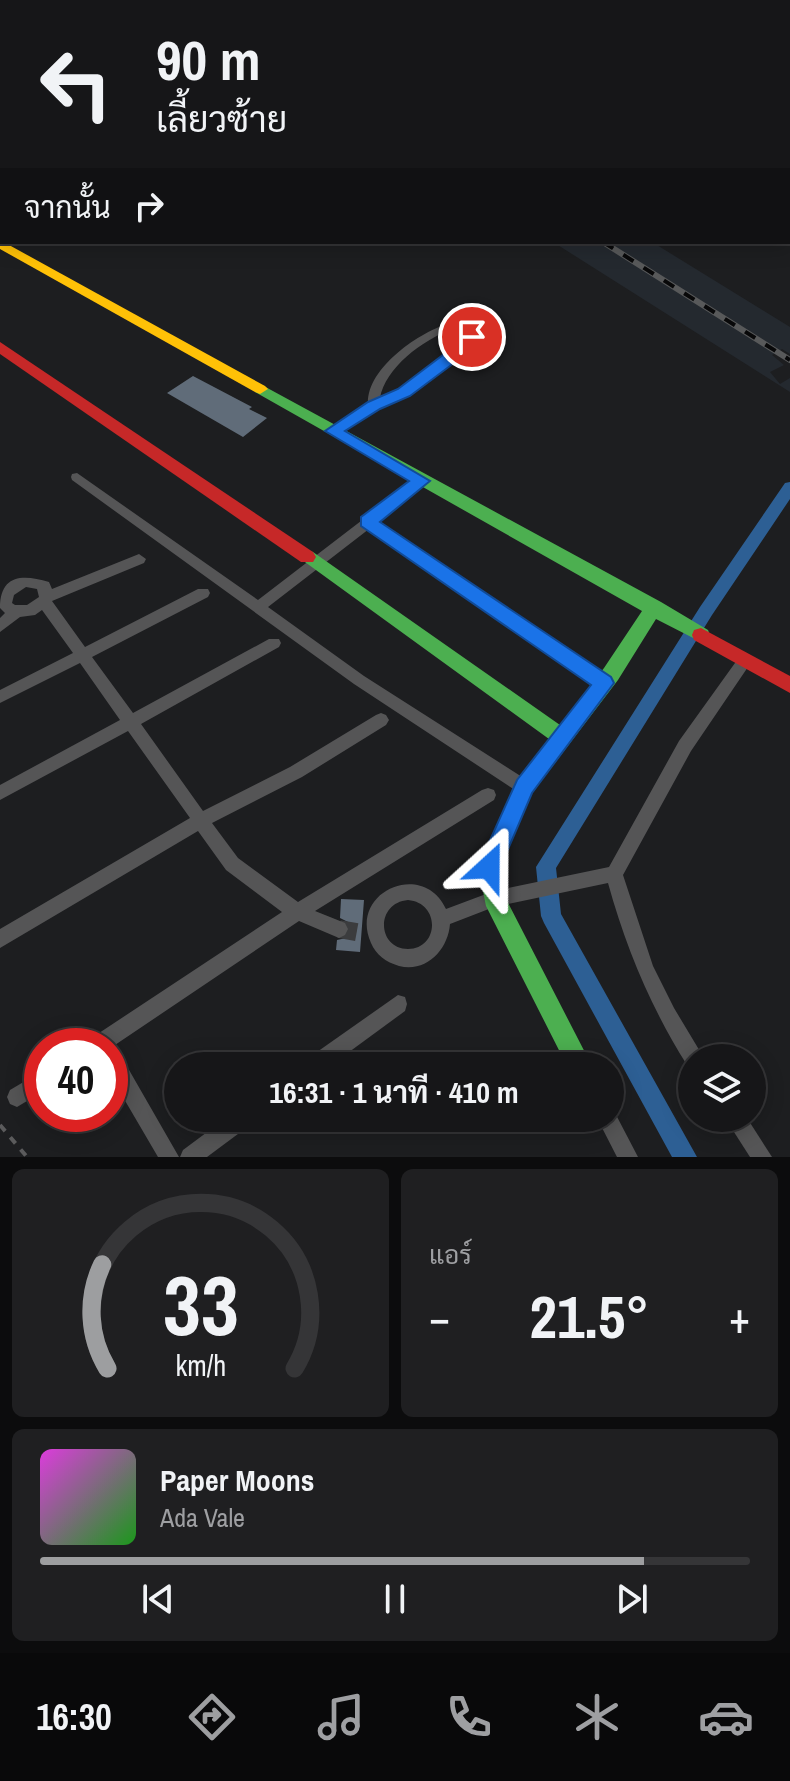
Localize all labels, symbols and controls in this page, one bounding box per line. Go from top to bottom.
text: 90 m [156,22,261,97]
icon: left [24,32,128,136]
text: เลี้ยวซ้าย [156,95,287,143]
icon: right [127,184,171,228]
text: จากนั้น [24,187,111,227]
pin [438,303,506,371]
icon: arrive [450,315,494,359]
position arrow [447,825,531,909]
speed limit sign: 40 [24,1028,128,1132]
map controls [678,1044,766,1132]
button: layers [678,1044,766,1132]
text: 16:31 · 1 นาที · 410 m [269,1072,519,1112]
text: แอร์ [429,1237,472,1272]
text: 33 [163,1249,238,1361]
text: 21.5° [530,1276,649,1357]
text: − [429,1287,450,1347]
text: + [729,1287,750,1347]
text: km/h [175,1346,226,1385]
text: Paper Moons [160,1460,314,1500]
text: Ada Vale [160,1500,245,1535]
icon: previous [136,1577,180,1621]
icon: pause [373,1577,417,1621]
icon: next [610,1577,654,1621]
icon: directions [184,1689,240,1745]
icon: music [313,1689,369,1745]
icon: phone [441,1689,497,1745]
icon: climate [569,1689,625,1745]
icon: car [698,1689,754,1745]
text: 16:30 [36,1693,112,1741]

